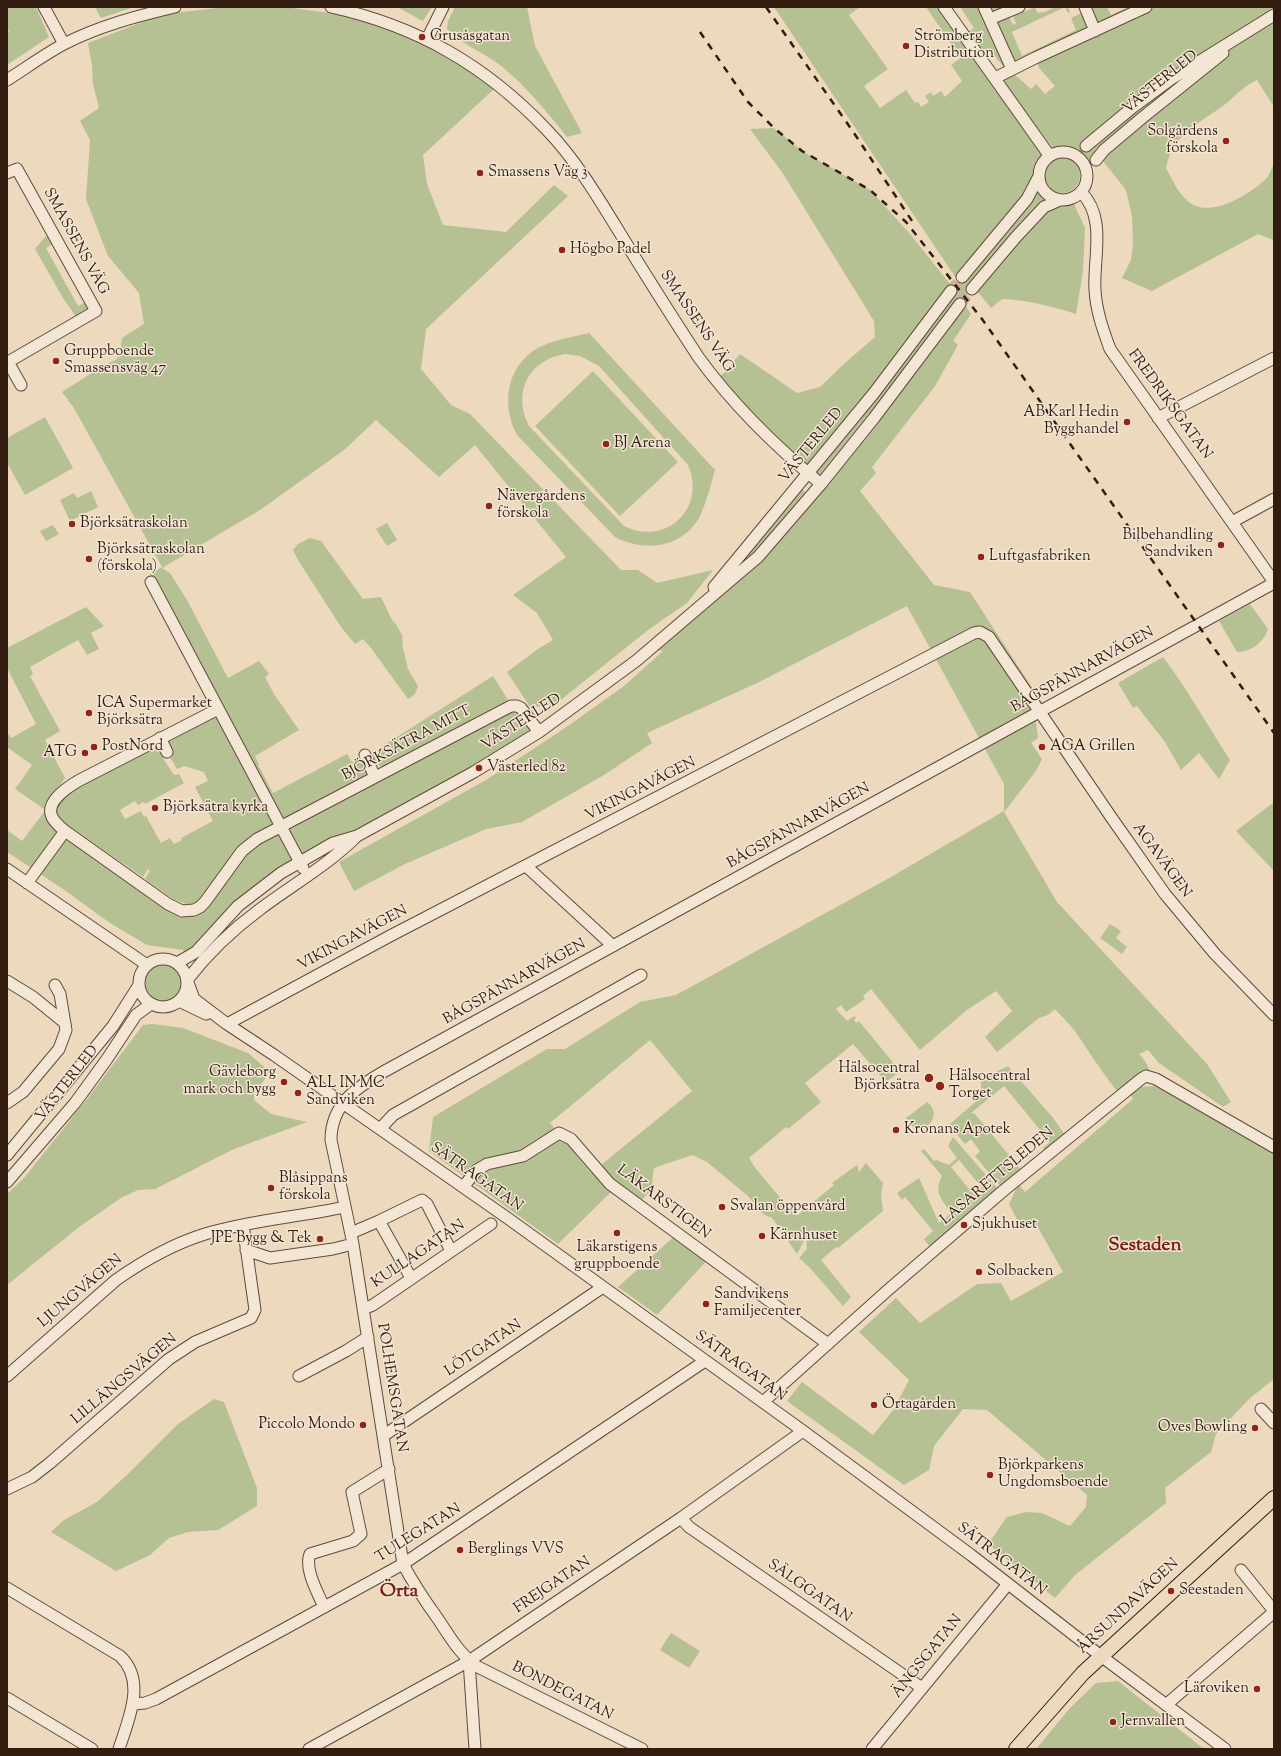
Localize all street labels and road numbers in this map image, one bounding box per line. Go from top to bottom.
street label: VÄSTERLED [1120,47,1202,119]
street label: SMASSENS VÄG [38,186,112,298]
street label: SMASSENS VÄG [655,268,737,376]
street label: FREDRIKSGATAN [1123,346,1215,464]
street label: VÄSTERLED [776,405,848,487]
street label: BÅGSPÄNNARVÄGEN [1008,624,1158,718]
street label: VÄSTERLED [479,691,565,755]
street label: BJÖRKSÄTRA MITT [339,702,475,786]
street label: VIKINGAVÄGEN [583,754,699,826]
street label: BÅGSPÄNNARVÄGEN [724,780,874,874]
street label: AGAVÄGEN [1128,820,1194,902]
street label: VIKINGAVÄGEN [295,902,411,976]
street label: BÅGSPÄNNARVÄGEN [440,936,590,1030]
street label: VÄSTERLED [33,1043,103,1125]
street label: LASARETTSLEDEN [938,1124,1058,1230]
street label: SÄTRAGATAN [426,1139,526,1217]
street label: LÄKARSTIGEN [613,1162,713,1244]
street label: KULLAGATAN [369,1217,469,1293]
street label: LJUNGVÄGEN [35,1252,127,1332]
street label: LÖTGATAN [442,1317,526,1381]
street label: POLHEMSGATAN [372,1322,410,1454]
street label: SÄTRAGATAN [691,1328,789,1406]
street label: LILLÄNGSVÄGEN [69,1331,181,1429]
street label: TULEGATAN [373,1501,465,1567]
street label: SÄTRAGATAN [953,1519,1049,1601]
street label: FREJGATAN [511,1554,595,1618]
street label: ÅRSUNDAVÄGEN [1075,1555,1183,1659]
street label: SÄLGGATAN [763,1556,855,1628]
street label: ÄNGSGATAN [889,1612,967,1702]
street label: BONDEGATAN [508,1659,616,1725]

